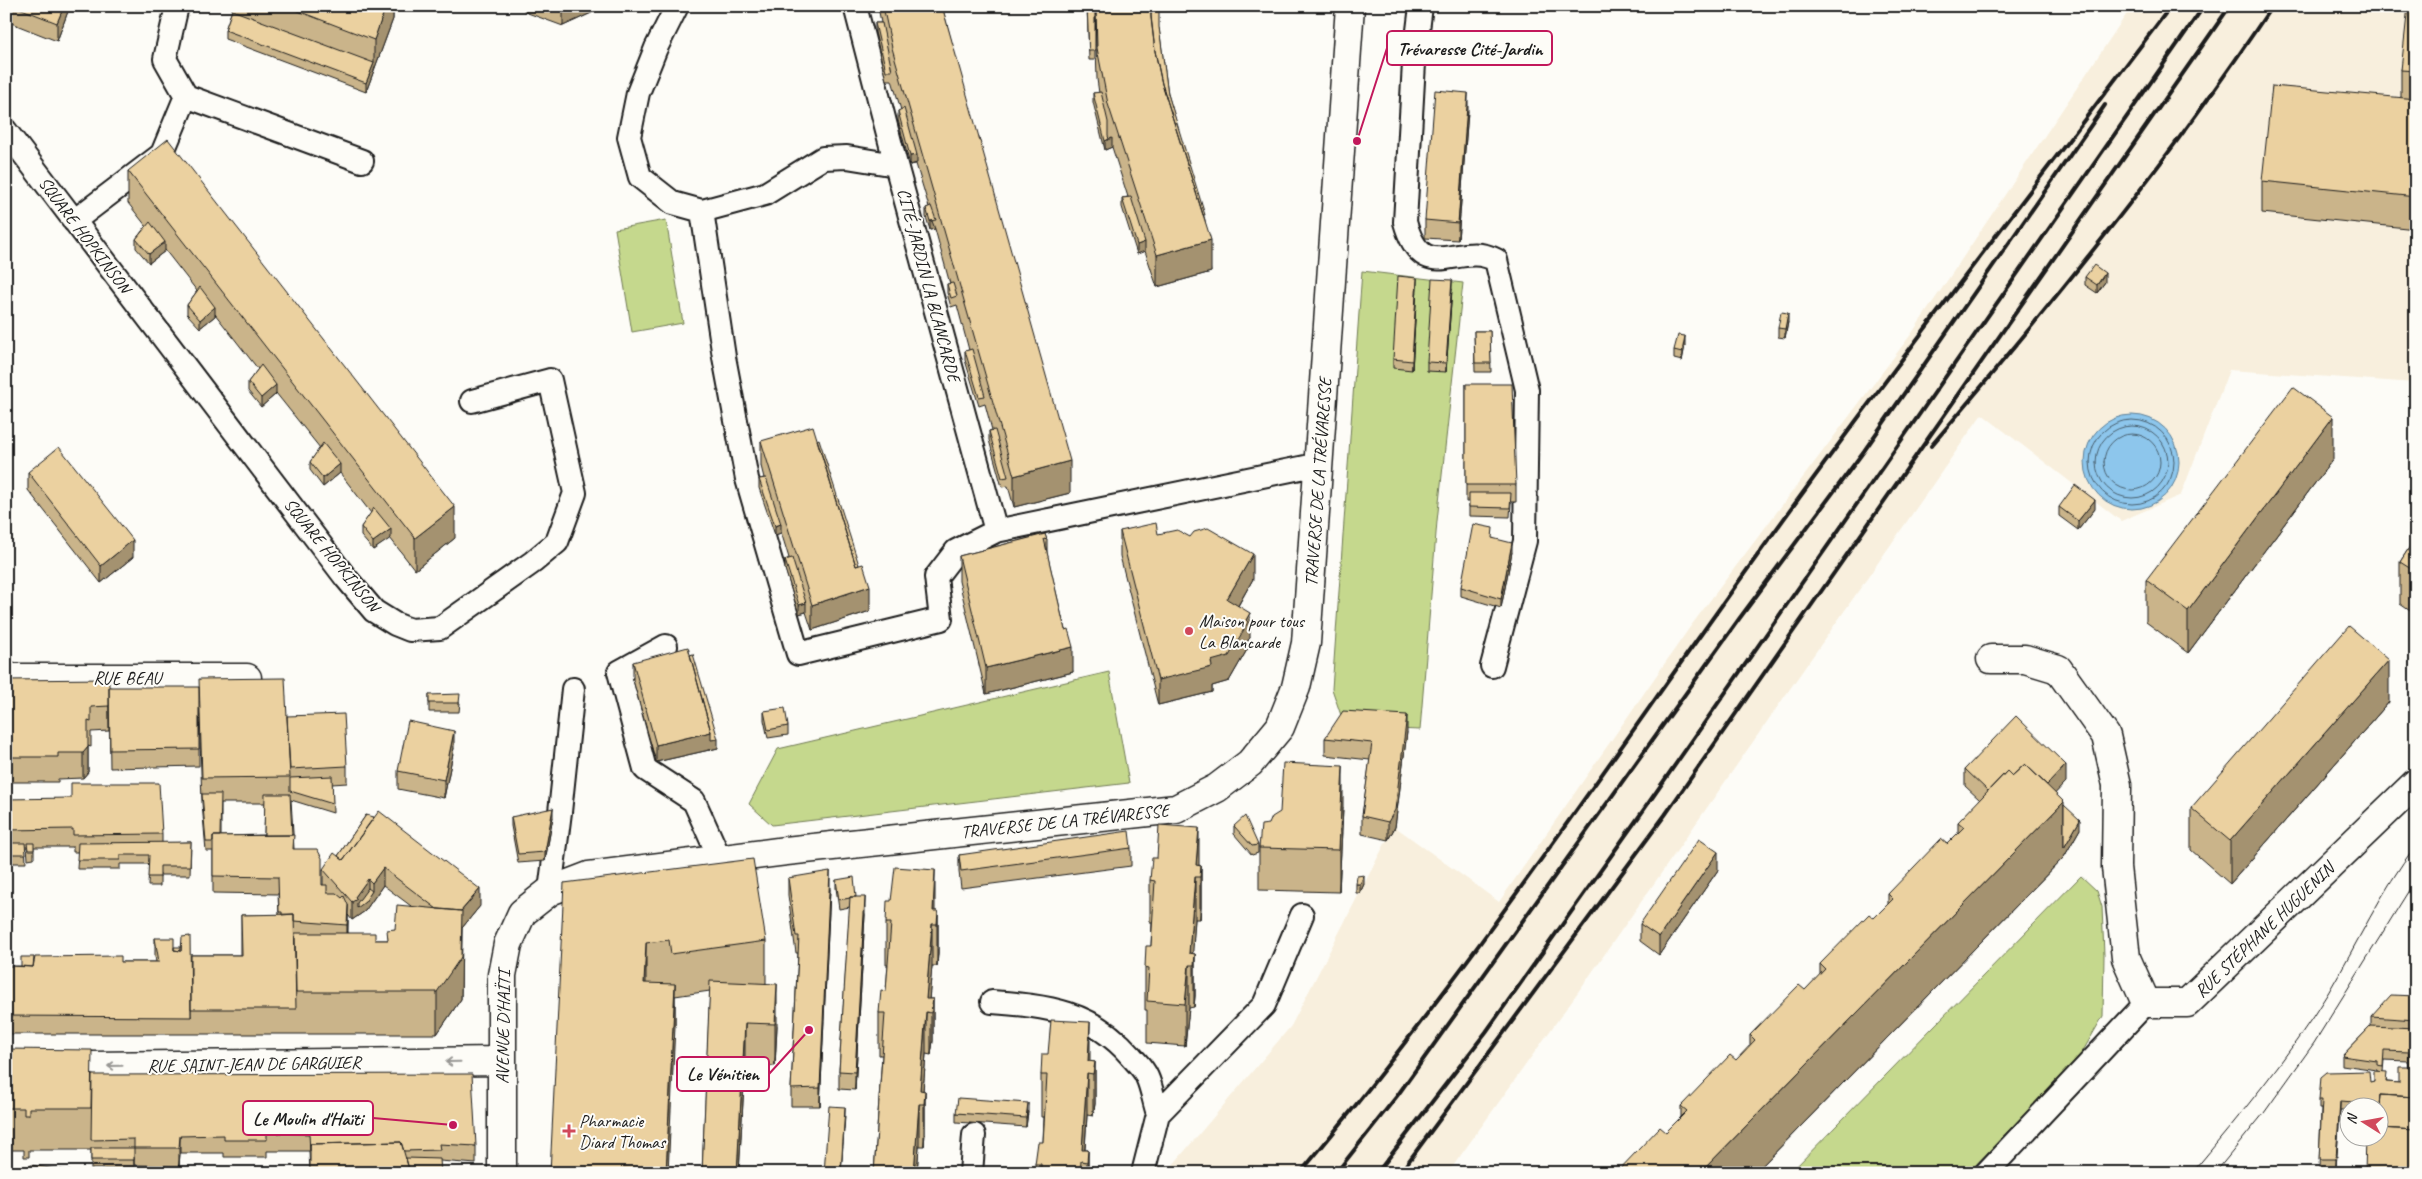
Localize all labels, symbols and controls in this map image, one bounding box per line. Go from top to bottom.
callout: Trévaresse Cité-Jardin [1387,31,1552,65]
text: Trévaresse Cité-Jardin [1398,37,1544,61]
street label: SQUARE HOPKINSON [34,172,138,300]
street label: CITÉ-JARDIN LA BLANCARDE [893,186,966,386]
street label: TRAVERSE DE LA TRÉVARESSE [1300,375,1336,587]
street label: SQUARE HOPKINSON [279,494,386,619]
place label: Maison pour tous La Blancarde [1199,610,1306,653]
marker: Maison pour tous La Blancarde [1183,625,1195,637]
street label: RUE BEAU [93,667,164,689]
street label: TRAVERSE DE LA TRÉVARESSE [960,799,1172,843]
street label: RUE STÉPHANE HUGUENIN [2190,856,2340,1002]
street label: AVENUE D'HAÏTI [491,966,515,1084]
street label: RUE SAINT-JEAN DE GARGUIER [147,1051,363,1077]
one-way arrow [445,1057,462,1067]
callout: Le Vénitien [677,1057,769,1091]
one-way arrow [108,1061,124,1071]
text: Le Vénitien [687,1062,760,1086]
north arrow [2340,1096,2390,1146]
callout: Le Moulin d'Haïti [243,1101,373,1135]
text: Le Moulin d'Haïti [253,1107,365,1131]
place label: Pharmacie Diard Thomas [579,1110,667,1153]
text: N [2343,1111,2361,1125]
marker: Pharmacie Diard Thomas [563,1125,575,1137]

